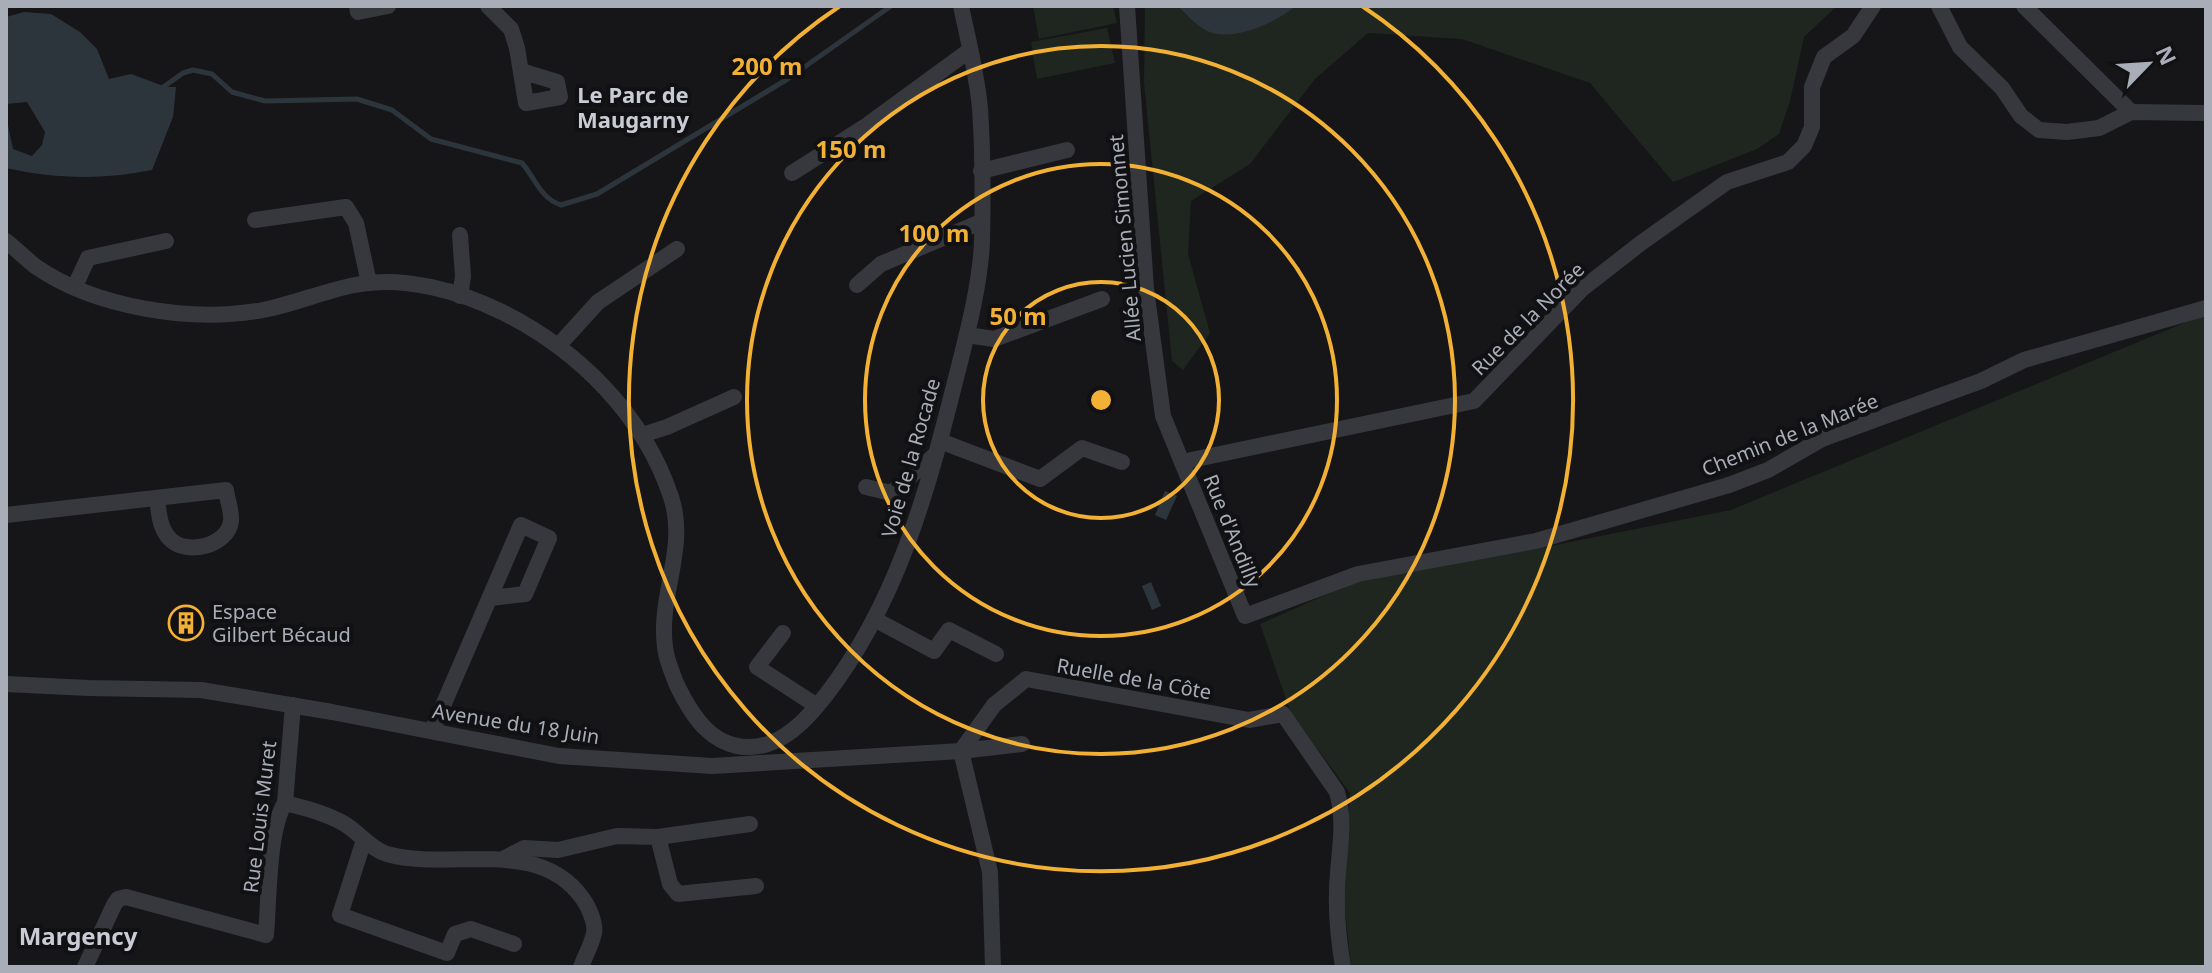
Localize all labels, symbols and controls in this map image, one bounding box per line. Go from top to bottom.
north arrow [2108,24,2188,104]
text: N [2150,41,2184,70]
text: 200 m [732,49,802,82]
district label: Le Parc de Maugarny [577,79,689,134]
text: 150 m [816,132,886,165]
street label: Allée Lucien Simonnet [1102,134,1147,343]
text: 100 m [899,216,969,249]
street label: Rue de la Norée [1465,256,1590,381]
text: 50 m [989,299,1047,332]
street label: Voie de la Rocade [875,375,946,541]
centre of rings [1087,386,1115,414]
street label: Chemin de la Marée [1698,387,1882,482]
street label: Rue d'Andilly [1198,470,1268,592]
place label: Espace Gilbert Bécaud [212,598,351,648]
building icon: Espace Gilbert Bécaud [167,604,205,642]
street label: Ruelle de la Côte [1055,652,1213,705]
street label: Avenue du 18 Juin [431,697,602,750]
street label: Rue Louis Muret [237,739,282,895]
district label: Margency [19,919,138,952]

